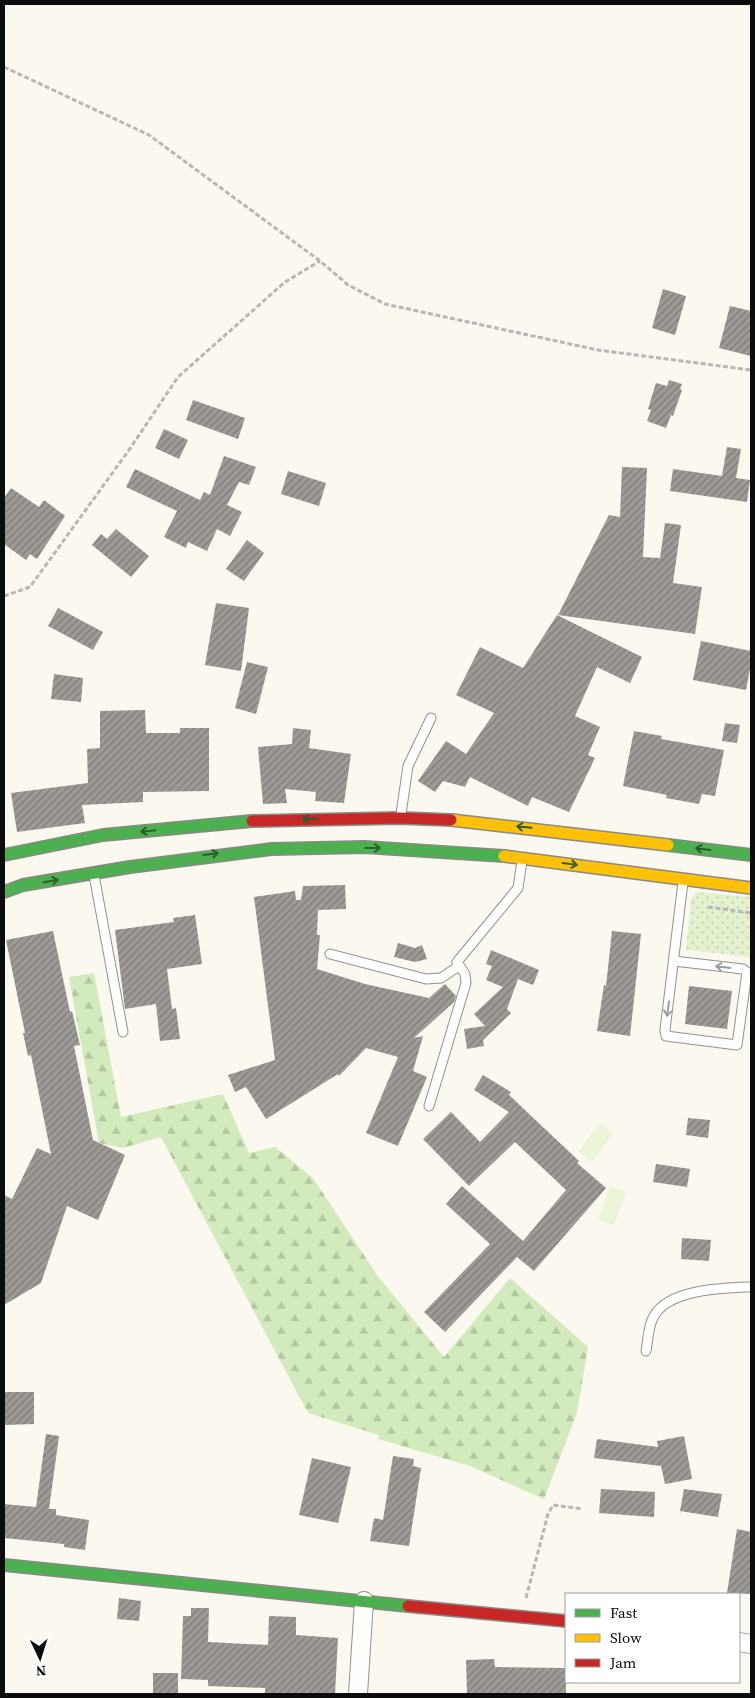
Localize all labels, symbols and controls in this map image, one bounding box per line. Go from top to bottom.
one-way arrow [302,814,318,824]
one-way arrow [516,822,532,832]
one-way arrow [140,826,156,836]
one-way arrow [365,843,381,853]
one-way arrow [695,844,711,854]
one-way arrow [203,849,219,859]
one-way arrow [562,859,578,869]
one-way arrow [42,875,58,885]
one-way arrow [715,962,731,972]
one-way arrow [663,1001,673,1017]
legend [565,1593,740,1683]
text: Fast [610,1602,637,1623]
text: Slow [610,1627,642,1648]
north arrow [15,1633,65,1683]
text: Jam [609,1652,637,1673]
text: N [35,1661,47,1681]

